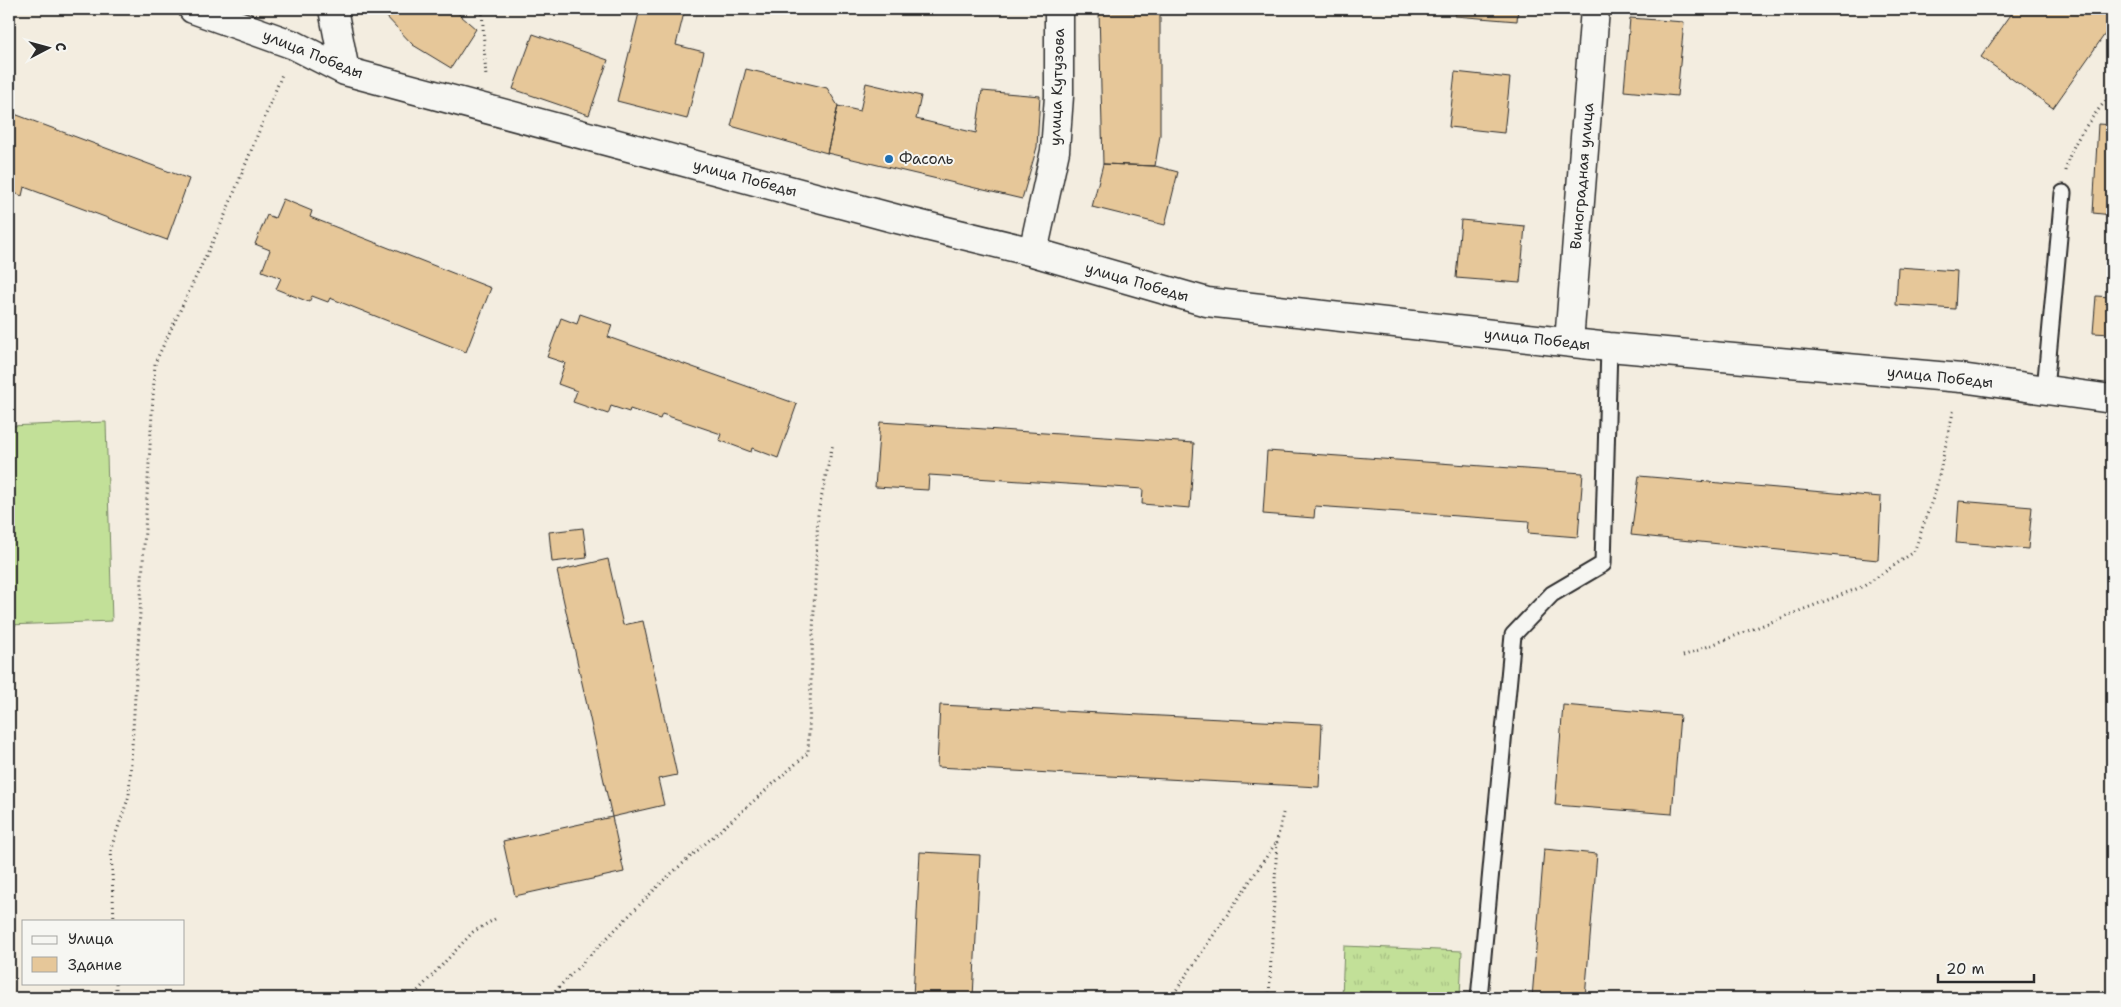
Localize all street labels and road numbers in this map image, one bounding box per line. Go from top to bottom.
street label: улица Победы [260,25,366,83]
street label: улица Кутузова [1045,27,1069,146]
street label: Виноградная улица [1566,101,1598,250]
street label: улица Победы [691,155,799,201]
street label: улица Победы [1083,258,1191,306]
street label: улица Победы [1483,323,1591,355]
street label: улица Победы [1886,361,1994,393]

